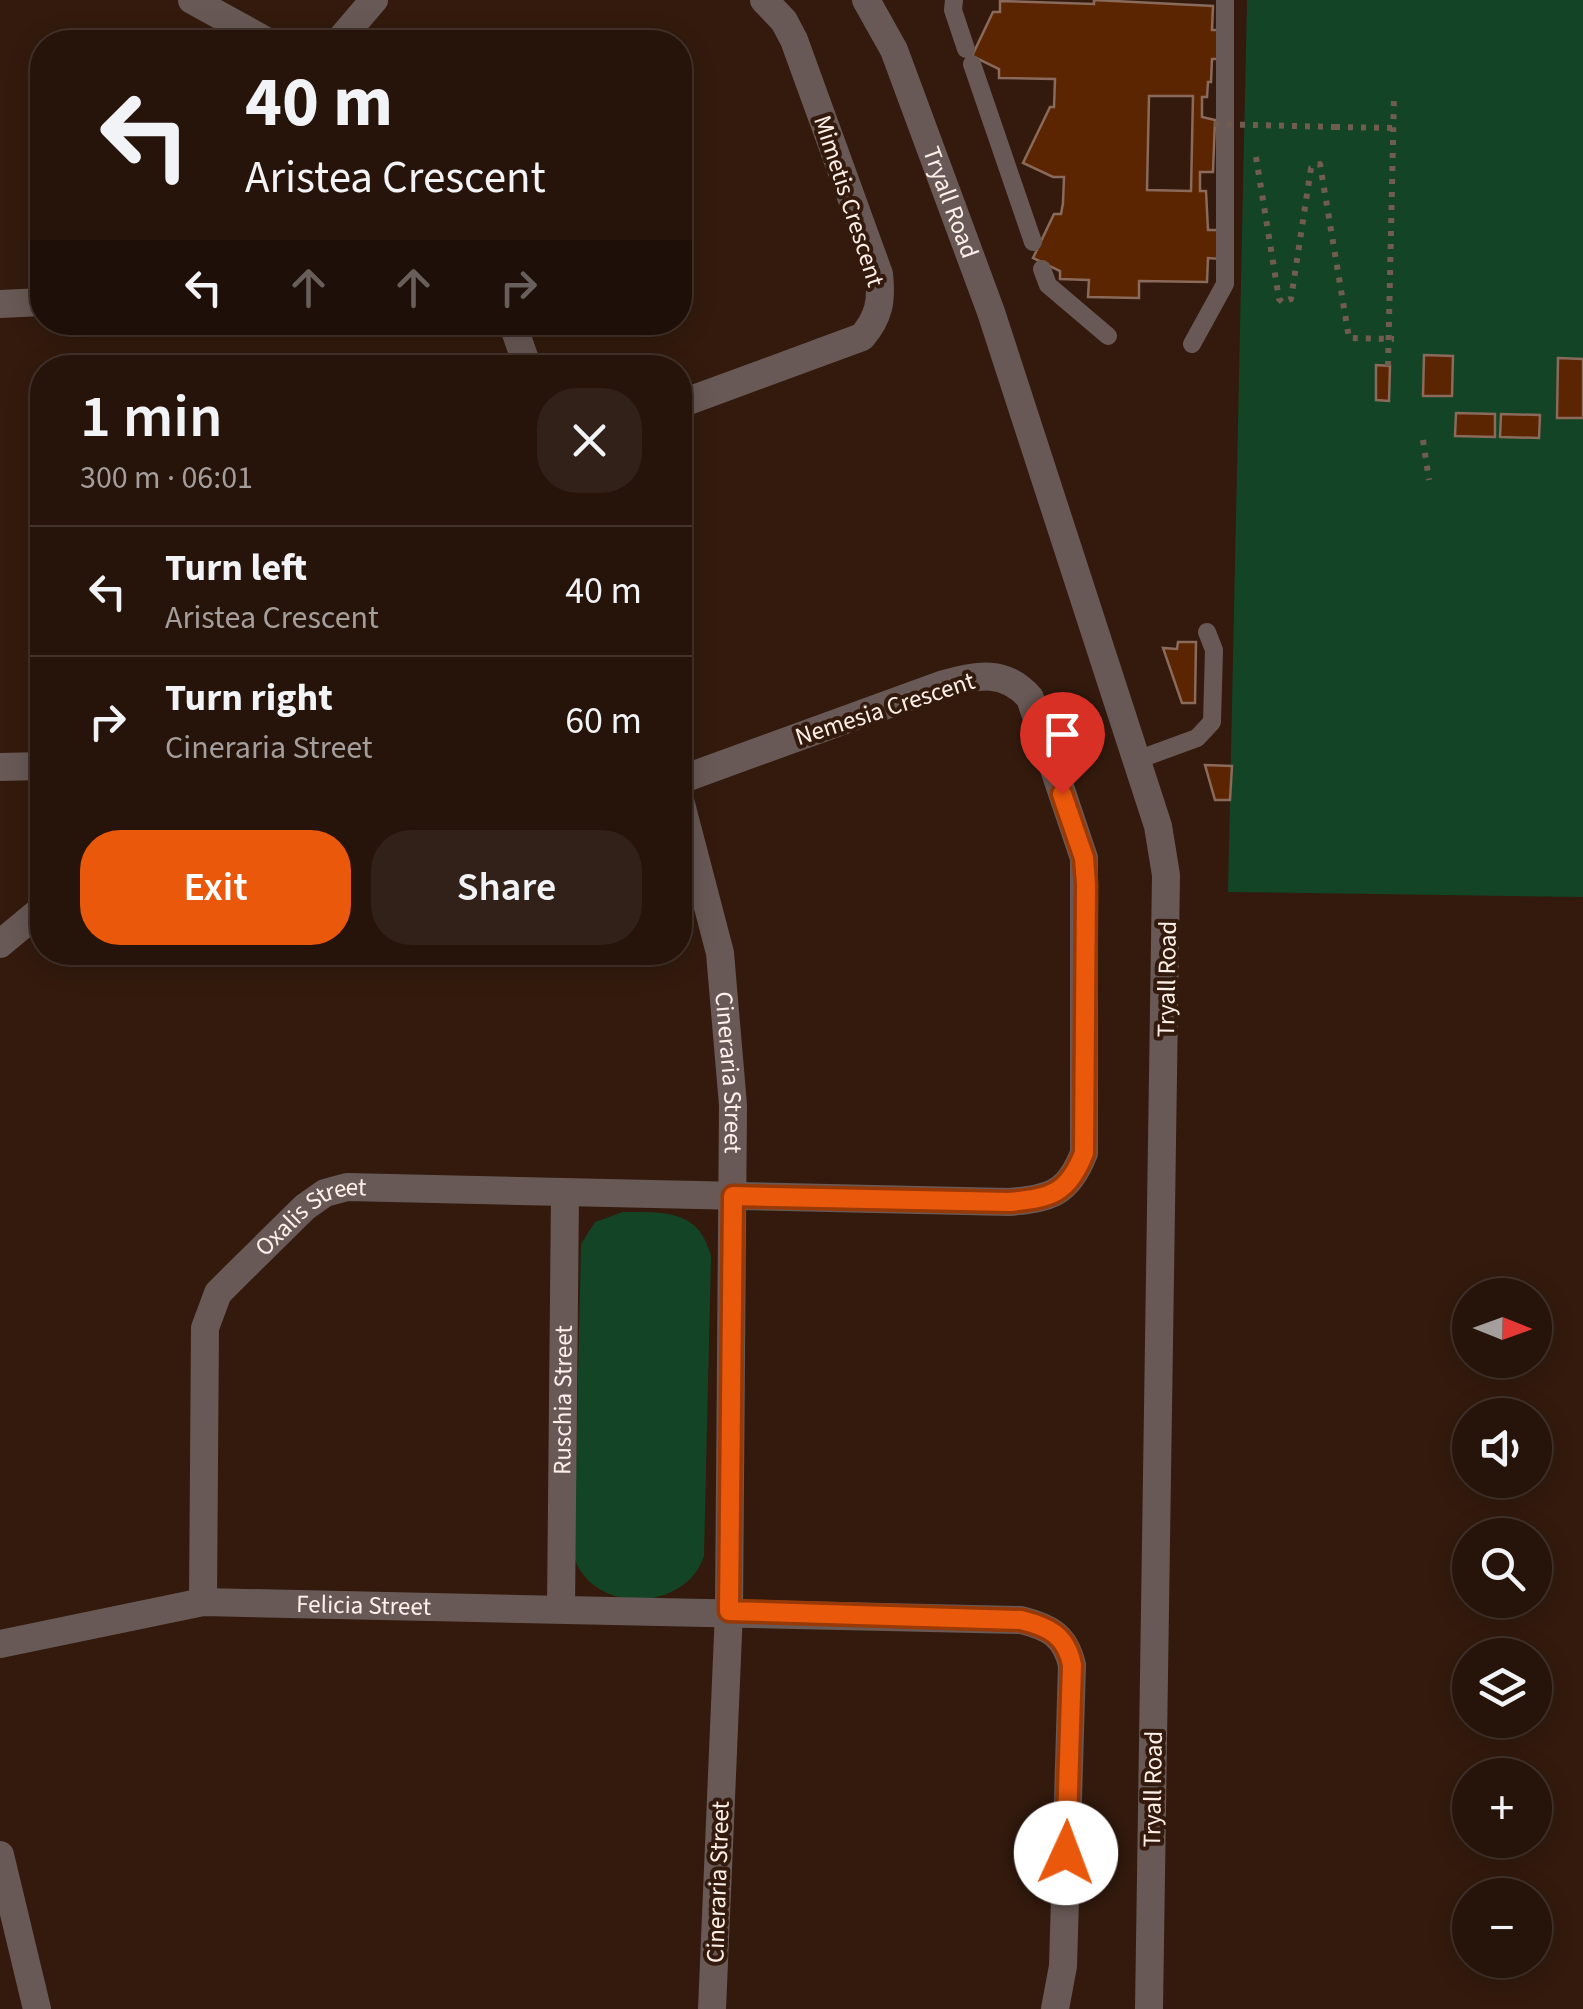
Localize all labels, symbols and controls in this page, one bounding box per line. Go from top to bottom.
text: 40 m [245,53,393,153]
icon: left [80,70,210,200]
street label: Mimetis Crescent [804,111,894,292]
street label: Tryall Road [913,142,988,264]
text: Aristea Crescent [245,146,546,210]
icon: left [176,260,231,315]
icon: ahead [281,260,336,315]
icon: ahead [386,260,441,315]
icon: right [491,260,546,315]
text: 1 min [80,375,223,460]
button: close [537,388,642,493]
text: 300 m · 06:01 [80,455,253,501]
text: Turn left [165,541,307,595]
icon: left [80,564,135,619]
text: 40 m [565,564,642,618]
text: Aristea Crescent [165,595,379,641]
street label: Nemesia Crescent [791,663,980,755]
text: Turn right [165,671,333,725]
pin [1020,692,1105,795]
icon: right [80,694,135,749]
text: 60 m [565,694,642,748]
icon: arrive [1035,707,1090,762]
text: Cineraria Street [165,725,373,771]
button: Exit [80,830,351,945]
button: Share [371,830,642,945]
street label: Tryall Road [1148,920,1186,1038]
street label: Cineraria Street [705,990,751,1154]
street label: Oxalis Street [247,1169,367,1265]
north arrow [1452,1278,1552,1378]
map controls [1452,1278,1552,1978]
street label: Ruschia Street [544,1324,582,1475]
button: sound [1452,1398,1552,1498]
button: search [1452,1518,1552,1618]
street label: Felicia Street [296,1586,432,1625]
button: layers [1452,1638,1552,1738]
street label: Tryall Road [1134,1730,1172,1848]
button: + [1452,1758,1552,1858]
street label: Cineraria Street [697,1800,739,1964]
position arrow [1014,1801,1118,1905]
button: − [1452,1878,1552,1978]

